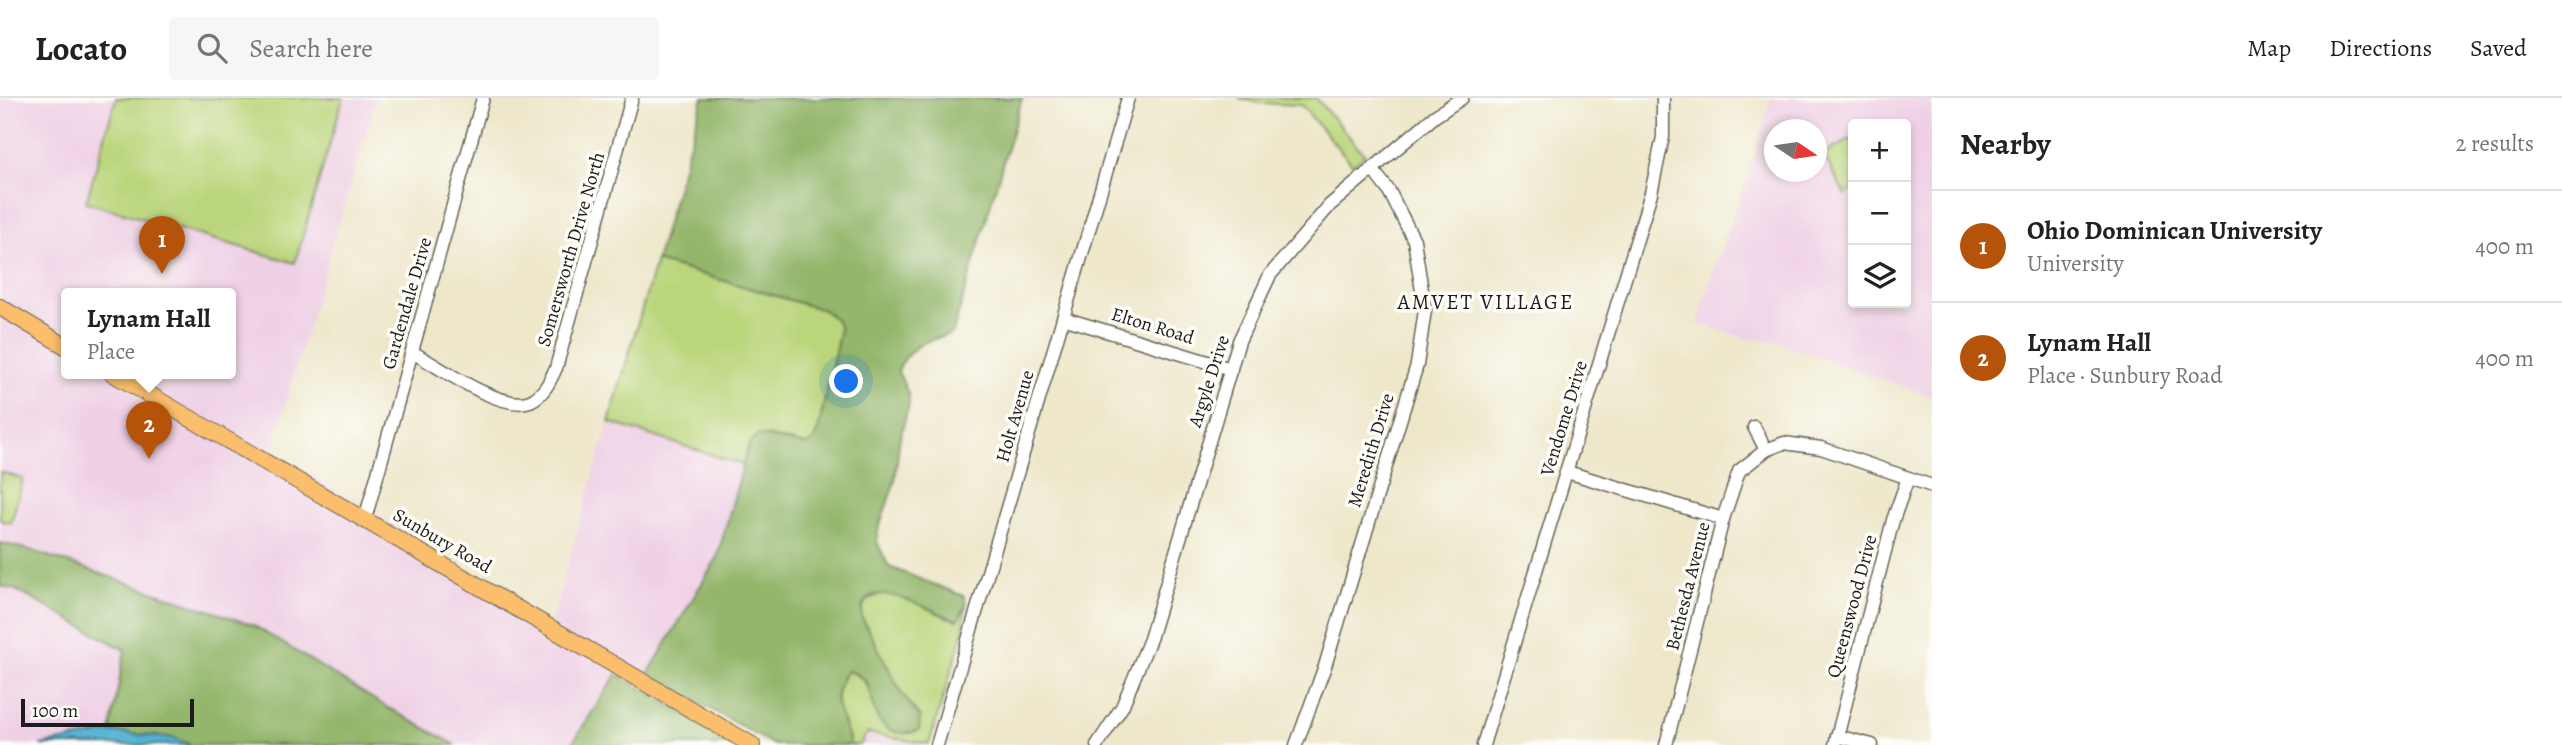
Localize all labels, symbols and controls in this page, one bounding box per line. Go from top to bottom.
search box [169,17,659,80]
text: Locato [35,26,127,71]
icon: search [193,29,231,67]
text: Search here [249,31,373,66]
text: Map [2247,32,2291,64]
text: Directions [2329,32,2432,64]
text: Saved [2470,32,2527,64]
north arrow [1764,119,1827,182]
map controls [1848,119,1911,308]
button: + [1848,119,1911,182]
text: Nearby [1960,124,2051,164]
text: 2 results [2456,128,2534,159]
street label: Somersworth Drive North [531,149,611,350]
button: − [1848,182,1911,245]
text: Ohio Dominican University [2027,213,2322,248]
pin: 1 [139,216,185,274]
text: 1 [1979,231,1987,262]
text: 400 m [2475,231,2534,262]
street label: Gardendale Drive [376,234,438,372]
button: layers [1848,245,1911,308]
text: University [2027,248,2124,279]
popup [61,288,236,379]
district label: AMVET VILLAGE [1397,288,1574,316]
text: Lynam Hall [86,301,211,336]
street label: Elton Road [1108,301,1198,351]
text: Lynam Hall [2027,325,2151,360]
street label: Argyle Drive [1182,332,1236,432]
text: Place [86,336,135,367]
text: 2 [1977,343,1989,374]
text: 400 m [2475,343,2534,374]
street label: Vendome Drive [1534,357,1594,480]
text: Place · Sunbury Road [2027,360,2223,391]
your location [829,364,863,398]
street label: Holt Avenue [989,367,1041,465]
street label: Meredith Drive [1341,390,1401,511]
pin: 2 [126,401,172,459]
street label: Sunbury Road [388,502,497,580]
street label: Bethesda Avenue [1659,519,1717,653]
street label: Queenswood Drive [1820,532,1884,681]
scale bar [21,696,194,728]
text: 100 m [32,698,78,724]

